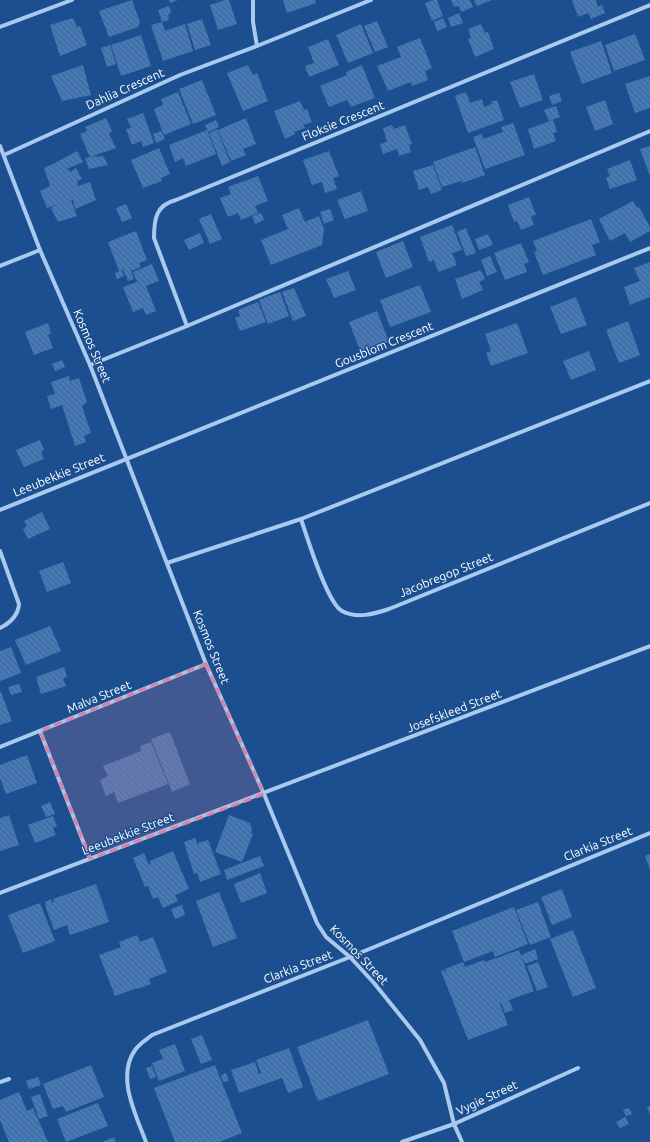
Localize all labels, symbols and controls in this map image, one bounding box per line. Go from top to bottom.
street label: Dahlia Crescent [84,65,166,112]
street label: Floksie Crescent [300,98,386,143]
street label: Kosmos Street [71,307,114,385]
street label: Gousblom Crescent [333,319,435,370]
street label: Leeubekkie Street [11,450,107,499]
street label: Jacobregop Street [397,550,495,599]
street label: Kosmos Street [191,608,232,686]
street label: Malva Street [65,678,133,715]
street label: Josefskleed Street [405,686,503,735]
street label: Leeubekkie Street [80,810,176,857]
street label: Clarkia Street [562,824,634,863]
street label: Kosmos Street [328,922,391,988]
street label: Clarkia Street [262,947,334,986]
street label: Vygie Street [454,1078,520,1117]

